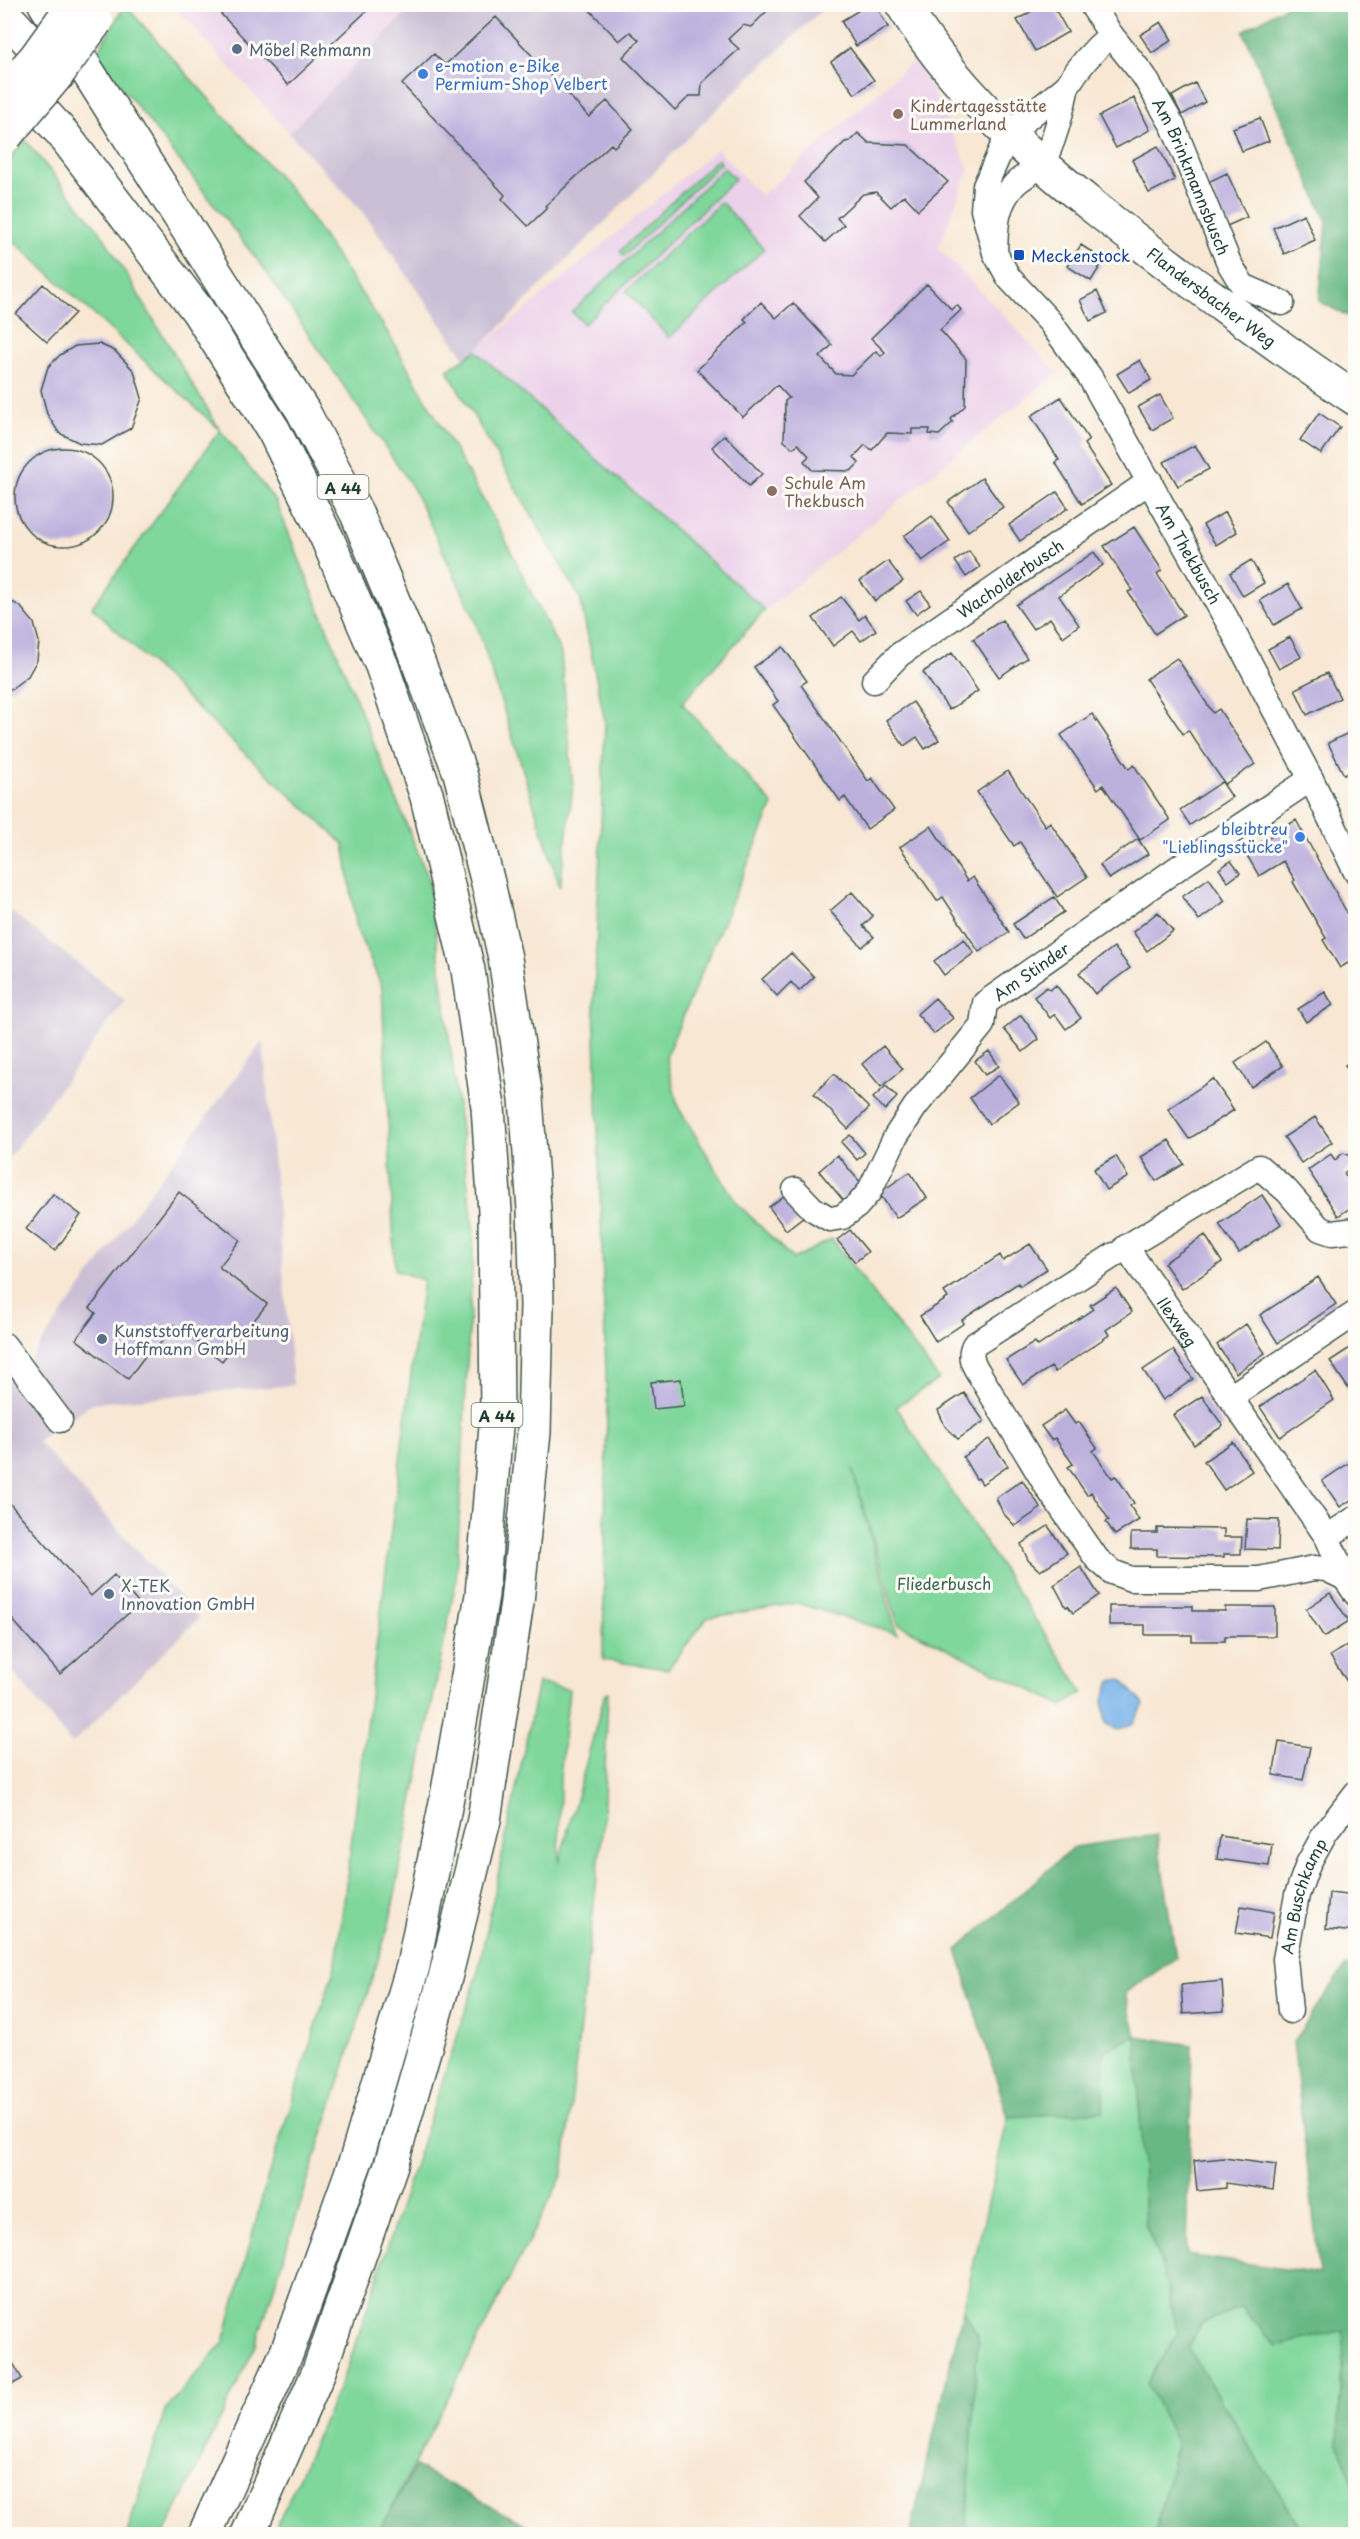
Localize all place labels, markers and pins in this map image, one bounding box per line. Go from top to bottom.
place label: Möbel Rehmann [249,37,371,61]
marker: Möbel Rehmann [230,42,244,56]
place label: e-motion e-Bike Permium-Shop Velbert [435,53,608,95]
marker: e-motion e-Bike Permium-Shop Velbert [416,67,430,81]
place label: Kindertagesstätte Lummerland [910,93,1047,135]
marker: Kindertagesstätte Lummerland [891,107,905,121]
place label: Meckenstock [1031,243,1130,267]
marker: Meckenstock [1012,248,1026,262]
place label: Schule Am Thekbusch [784,470,866,512]
marker: Schule Am Thekbusch [765,484,779,498]
place label: bleibtreu "Lieblingsstücke" [1162,816,1288,858]
marker: bleibtreu "Lieblingsstücke" [1293,830,1307,844]
place label: Kunststoffverarbeitung Hoffmann GmbH [114,1318,289,1360]
marker: Kunststoffverarbeitung Hoffmann GmbH [95,1332,109,1346]
place label: X-TEK Innovation GmbH [121,1573,255,1615]
marker: X-TEK Innovation GmbH [102,1587,116,1601]

